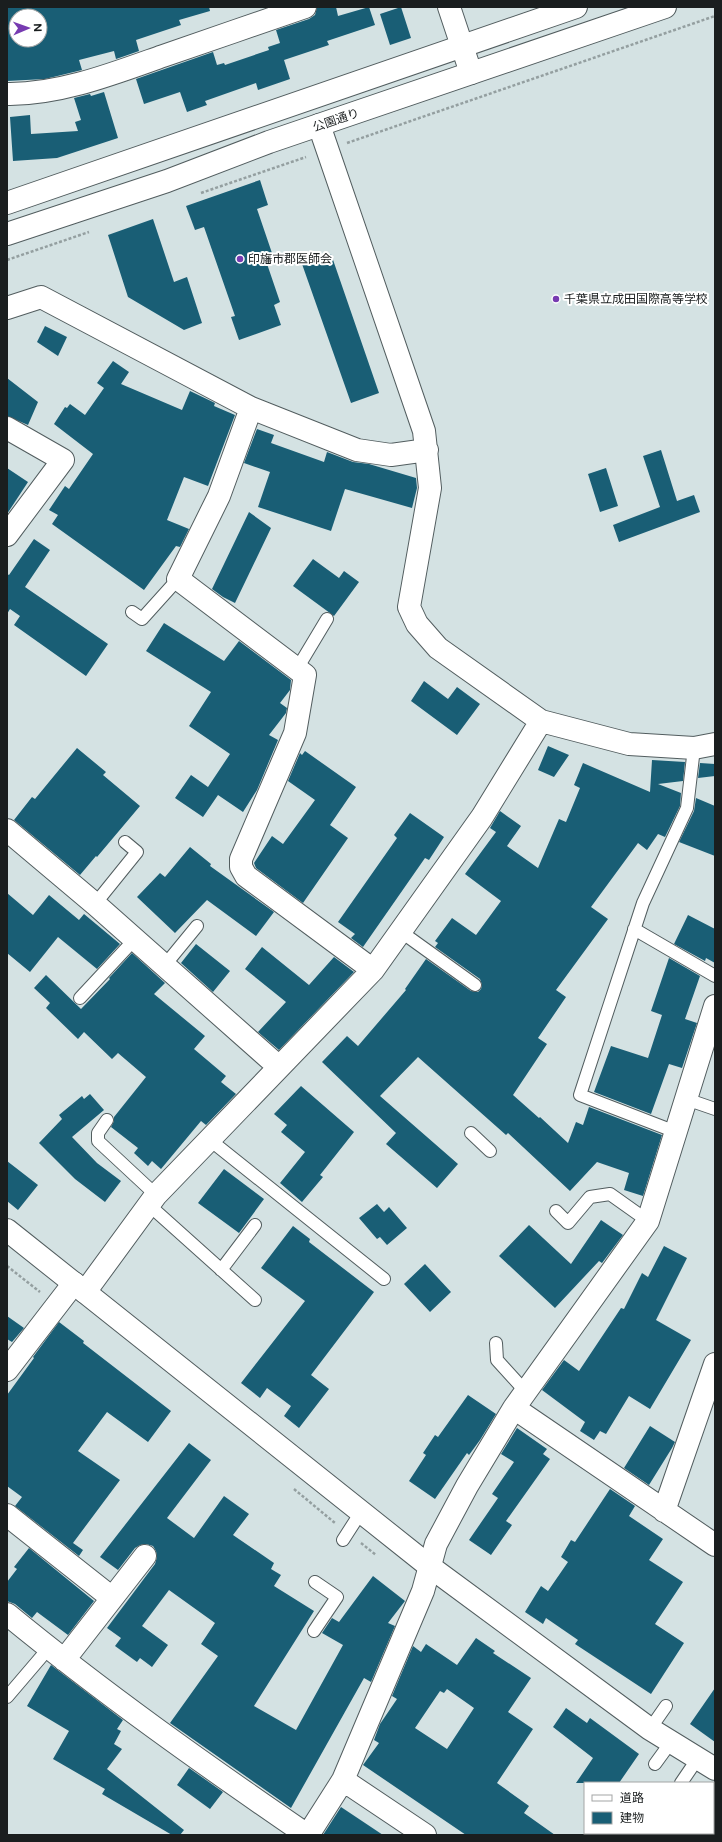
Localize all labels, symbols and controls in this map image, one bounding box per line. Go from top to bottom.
north arrow [8,8,48,48]
text: N [31,23,44,32]
street label: 公園通り [311,106,361,134]
place label: 印旛市郡医師会 [248,252,332,266]
marker: 印旛市郡医師会 [235,254,245,264]
place label: 千葉県立成田国際高等学校 [564,292,708,306]
marker: 千葉県立成田国際高等学校 [551,294,561,304]
legend [584,1782,714,1834]
text: 道路 [620,1791,644,1805]
text: 建物 [620,1811,644,1825]

